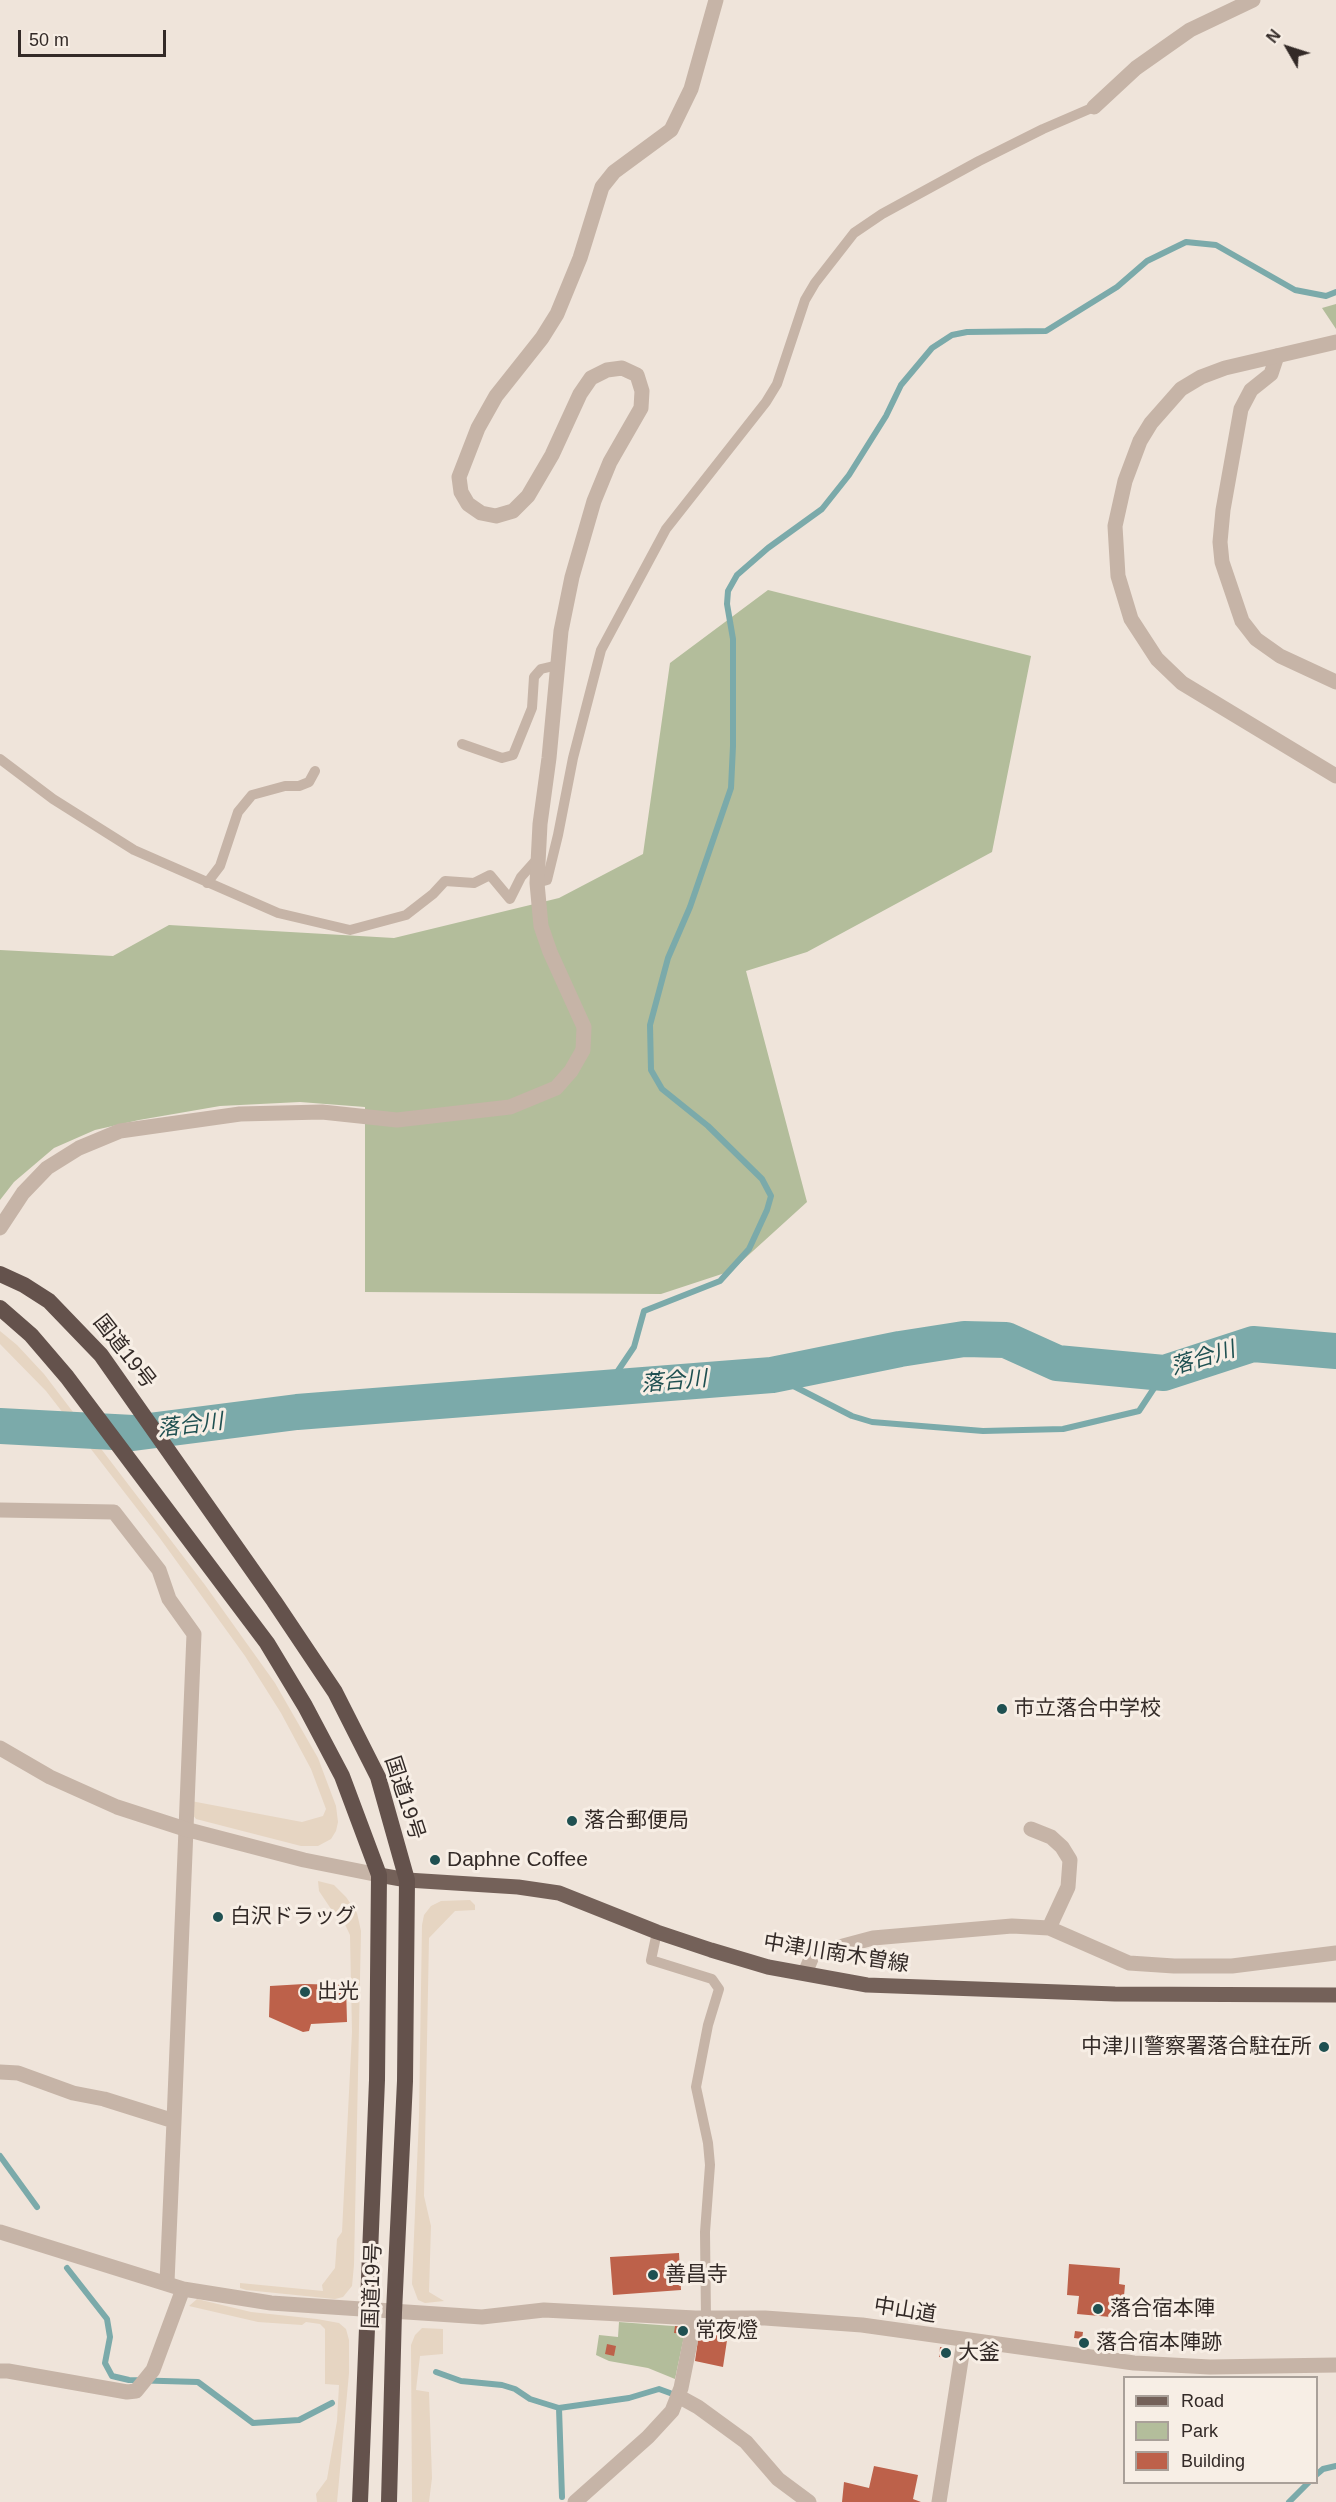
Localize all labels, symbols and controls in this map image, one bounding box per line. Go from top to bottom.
scale bar [21,18,170,56]
north arrow [1258,18,1318,78]
text: N [1263,27,1284,46]
text: 50 m [29,30,69,50]
street label: 国道19号 [87,1310,161,1394]
water label: 落合川 [1168,1337,1238,1381]
water label: 落合川 [640,1366,708,1398]
water label: 落合川 [156,1409,224,1443]
place label: 市立落合中学校 [1014,1696,1161,1722]
marker: 市立落合中学校 [995,1702,1009,1716]
street label: 国道19号 [379,1753,429,1843]
place label: 落合郵便局 [584,1808,689,1834]
marker: 落合郵便局 [565,1814,579,1828]
place label: Daphne Coffee [447,1847,588,1873]
marker: Daphne Coffee [428,1853,442,1867]
place label: 白沢ドラッグ [230,1904,356,1930]
marker: 白沢ドラッグ [211,1910,225,1924]
street label: 中津川南木曽線 [761,1930,911,1978]
place label: 出光 [317,1979,359,2005]
marker: 出光 [298,1985,312,1999]
place label: 中津川警察署落合駐在所 [1081,2034,1312,2060]
marker: 中津川警察署落合駐在所 [1317,2040,1331,2054]
street label: 国道19号 [359,2242,387,2330]
place label: 善昌寺 [665,2262,728,2288]
marker: 善昌寺 [646,2268,660,2282]
street label: 中山道 [872,2294,938,2328]
place label: 落合宿本陣 [1110,2296,1215,2322]
marker: 落合宿本陣 [1091,2302,1105,2316]
place label: 常夜燈 [695,2318,758,2344]
marker: 常夜燈 [676,2324,690,2338]
place label: 落合宿本陣跡 [1096,2330,1222,2356]
marker: 落合宿本陣跡 [1077,2336,1091,2350]
place label: 大釜 [958,2340,1000,2366]
marker: 大釜 [939,2346,953,2360]
legend [1123,2376,1318,2484]
text: Road [1181,2391,1224,2411]
text: Park [1181,2421,1218,2441]
text: Building [1181,2451,1245,2471]

